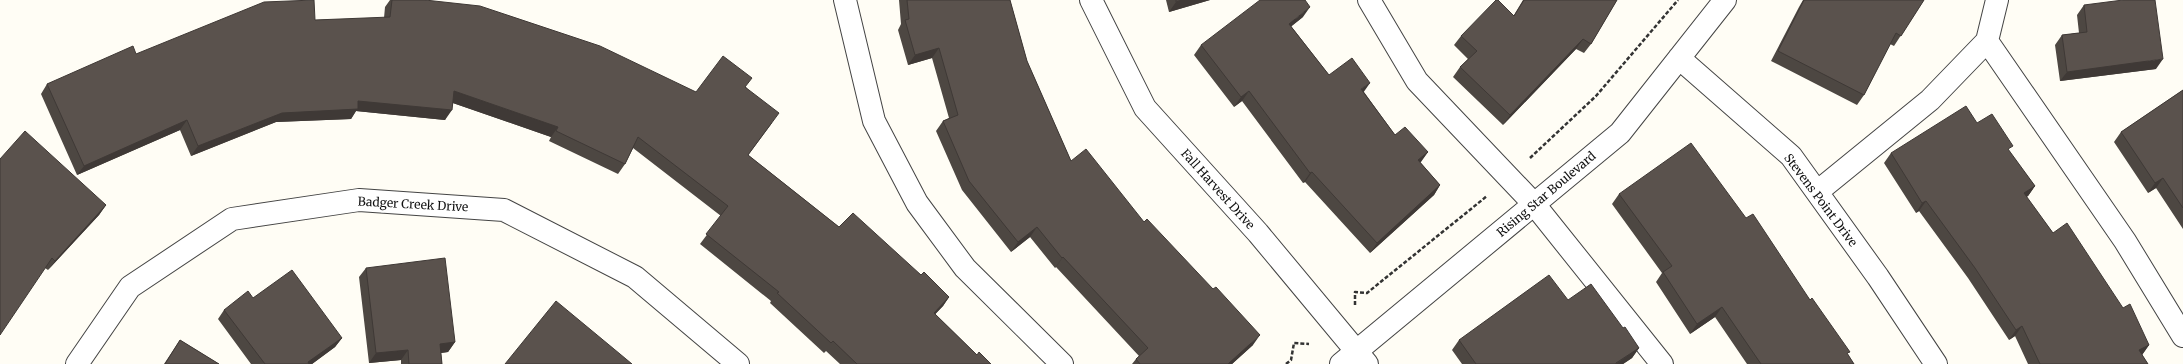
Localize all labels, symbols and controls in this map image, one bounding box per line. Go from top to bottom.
street label: Fall Harvest Drive [1178,146,1258,232]
street label: Rising Star Boulevard [1493,148,1599,240]
street label: Stevens Point Drive [1781,151,1861,249]
street label: Badger Creek Drive [357,194,469,214]

